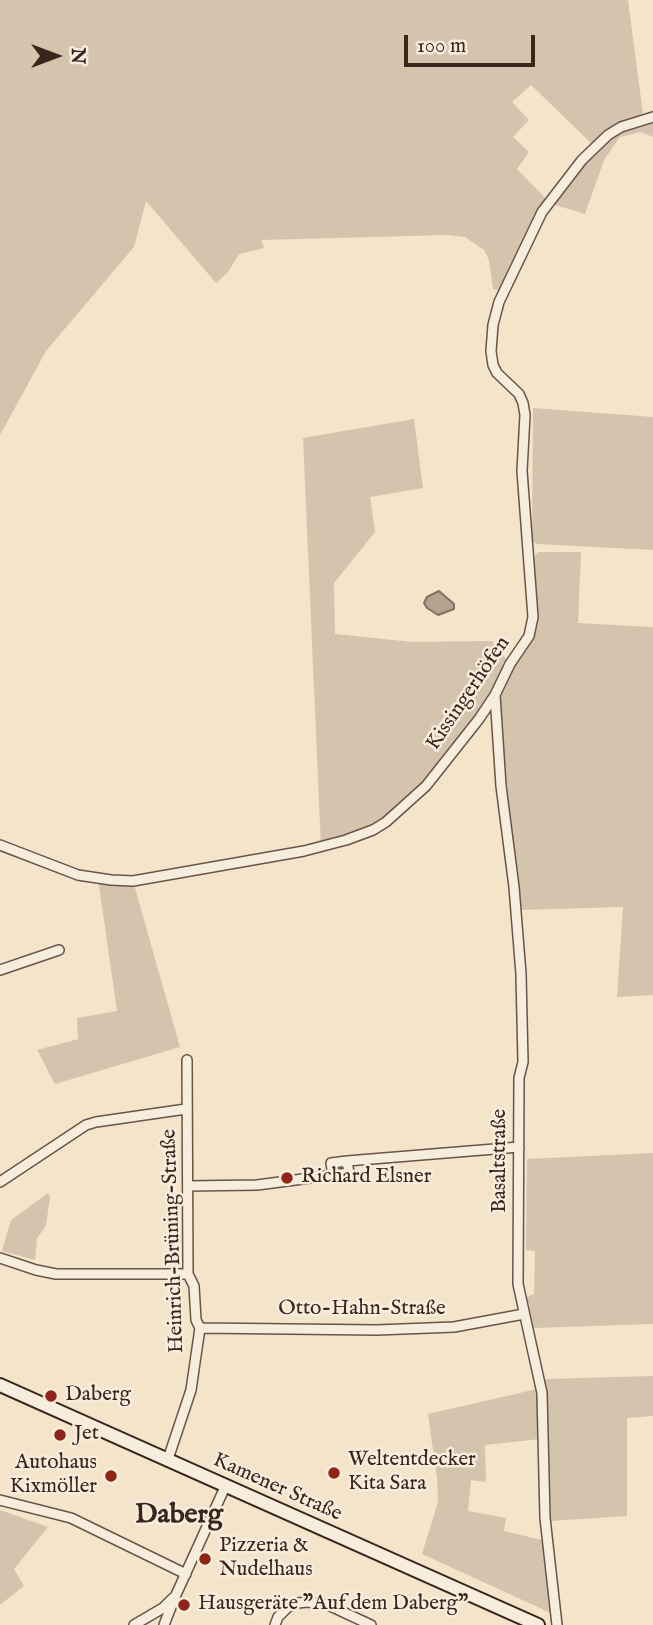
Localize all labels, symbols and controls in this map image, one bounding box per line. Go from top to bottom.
north arrow [21,21,91,91]
scale bar [408,21,539,65]
text: 100 m [417,33,466,60]
text: N [65,48,89,64]
street label: Kissingerhöfen [422,632,516,756]
street label: Basaltstraße [488,1109,514,1213]
street label: Heinrich-Brüning-Straße [157,1129,191,1353]
place label: Richard Elsner [301,1165,431,1191]
marker: Richard Elsner [279,1170,295,1186]
street label: Otto-Hahn-Straße [278,1297,446,1323]
place label: Daberg [65,1383,131,1409]
marker: Daberg [43,1388,59,1404]
place label: Jet [74,1422,99,1448]
marker: Jet [52,1427,68,1443]
street label: Kamener Straße [209,1448,345,1528]
place label: Weltentdecker Kita Sara [348,1448,476,1498]
place label: Autohaus Kixmöller [10,1451,97,1501]
marker: Weltentdecker Kita Sara [326,1465,342,1481]
marker: Autohaus Kixmöller [103,1468,119,1484]
district label: Daberg [135,1499,223,1533]
place label: Pizzeria & Nudelhaus [219,1534,313,1584]
marker: Pizzeria & Nudelhaus [197,1551,213,1567]
place label: Hausgeräte "Auf dem Daberg" [198,1592,469,1618]
marker: Hausgeräte "Auf dem Daberg" [176,1597,192,1613]

